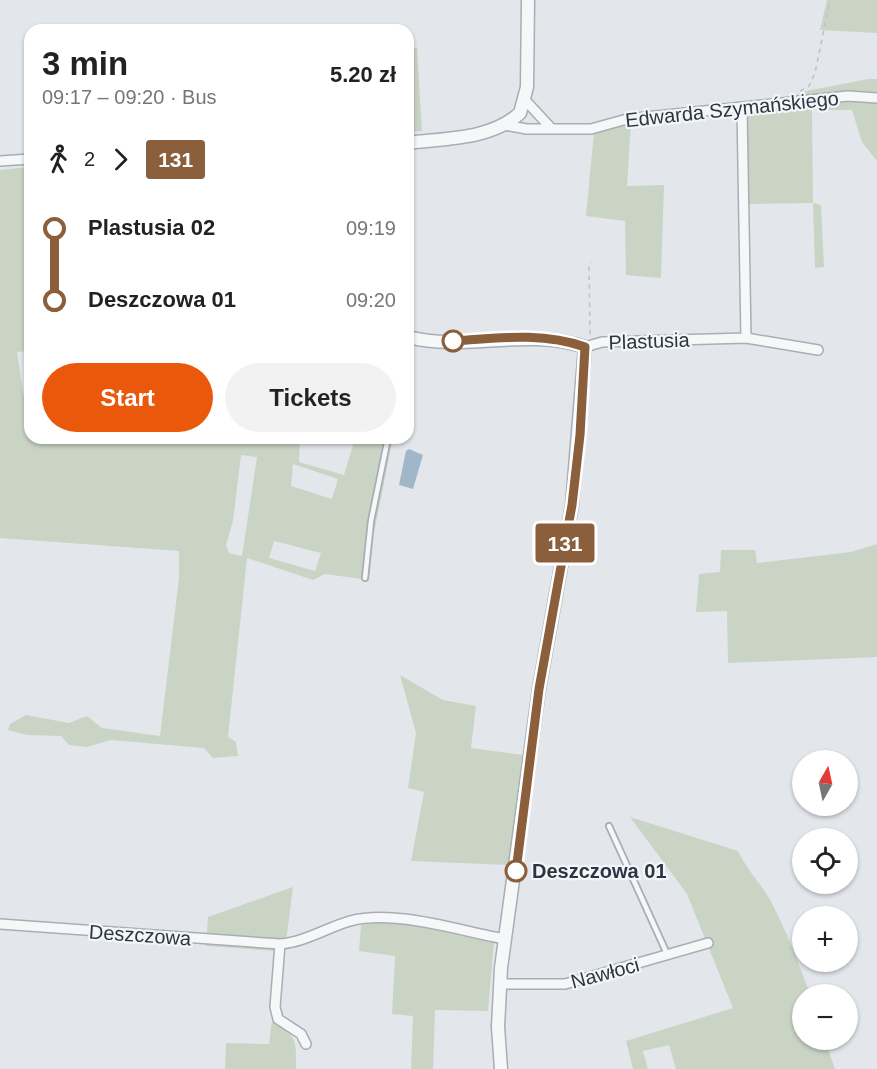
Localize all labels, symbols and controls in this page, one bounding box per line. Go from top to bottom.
text: 3 min [42,45,128,82]
text: 5.20 zł [330,62,396,87]
text: 09:17 – 09:20 · Bus [42,86,217,108]
street label: Edwarda Szymańskiego [624,87,840,131]
icon: walk [42,143,75,176]
icon: forward [104,143,137,176]
text: 2 [84,148,95,170]
text: 131 [158,148,193,171]
text: Plastusia 02 [88,215,215,240]
text: 09:19 [346,217,396,239]
text: Deszczowa 01 [88,287,236,312]
text: 09:20 [346,289,396,311]
street label: Plastusia [608,329,691,353]
unlabelled marker [442,330,464,352]
button: Start [42,363,213,432]
button: Tickets [225,363,396,432]
line badge: 131 [530,524,600,562]
text: 131 [547,532,583,555]
north arrow [792,750,858,816]
map controls [792,750,858,1050]
button: locate [792,828,858,894]
marker: Deszczowa 01 [505,860,527,882]
place label: Deszczowa 01 [532,860,667,882]
button: + [792,906,858,972]
street label: Deszczowa [88,920,193,950]
street label: Nawłoci [568,953,642,993]
button: − [792,984,858,1050]

